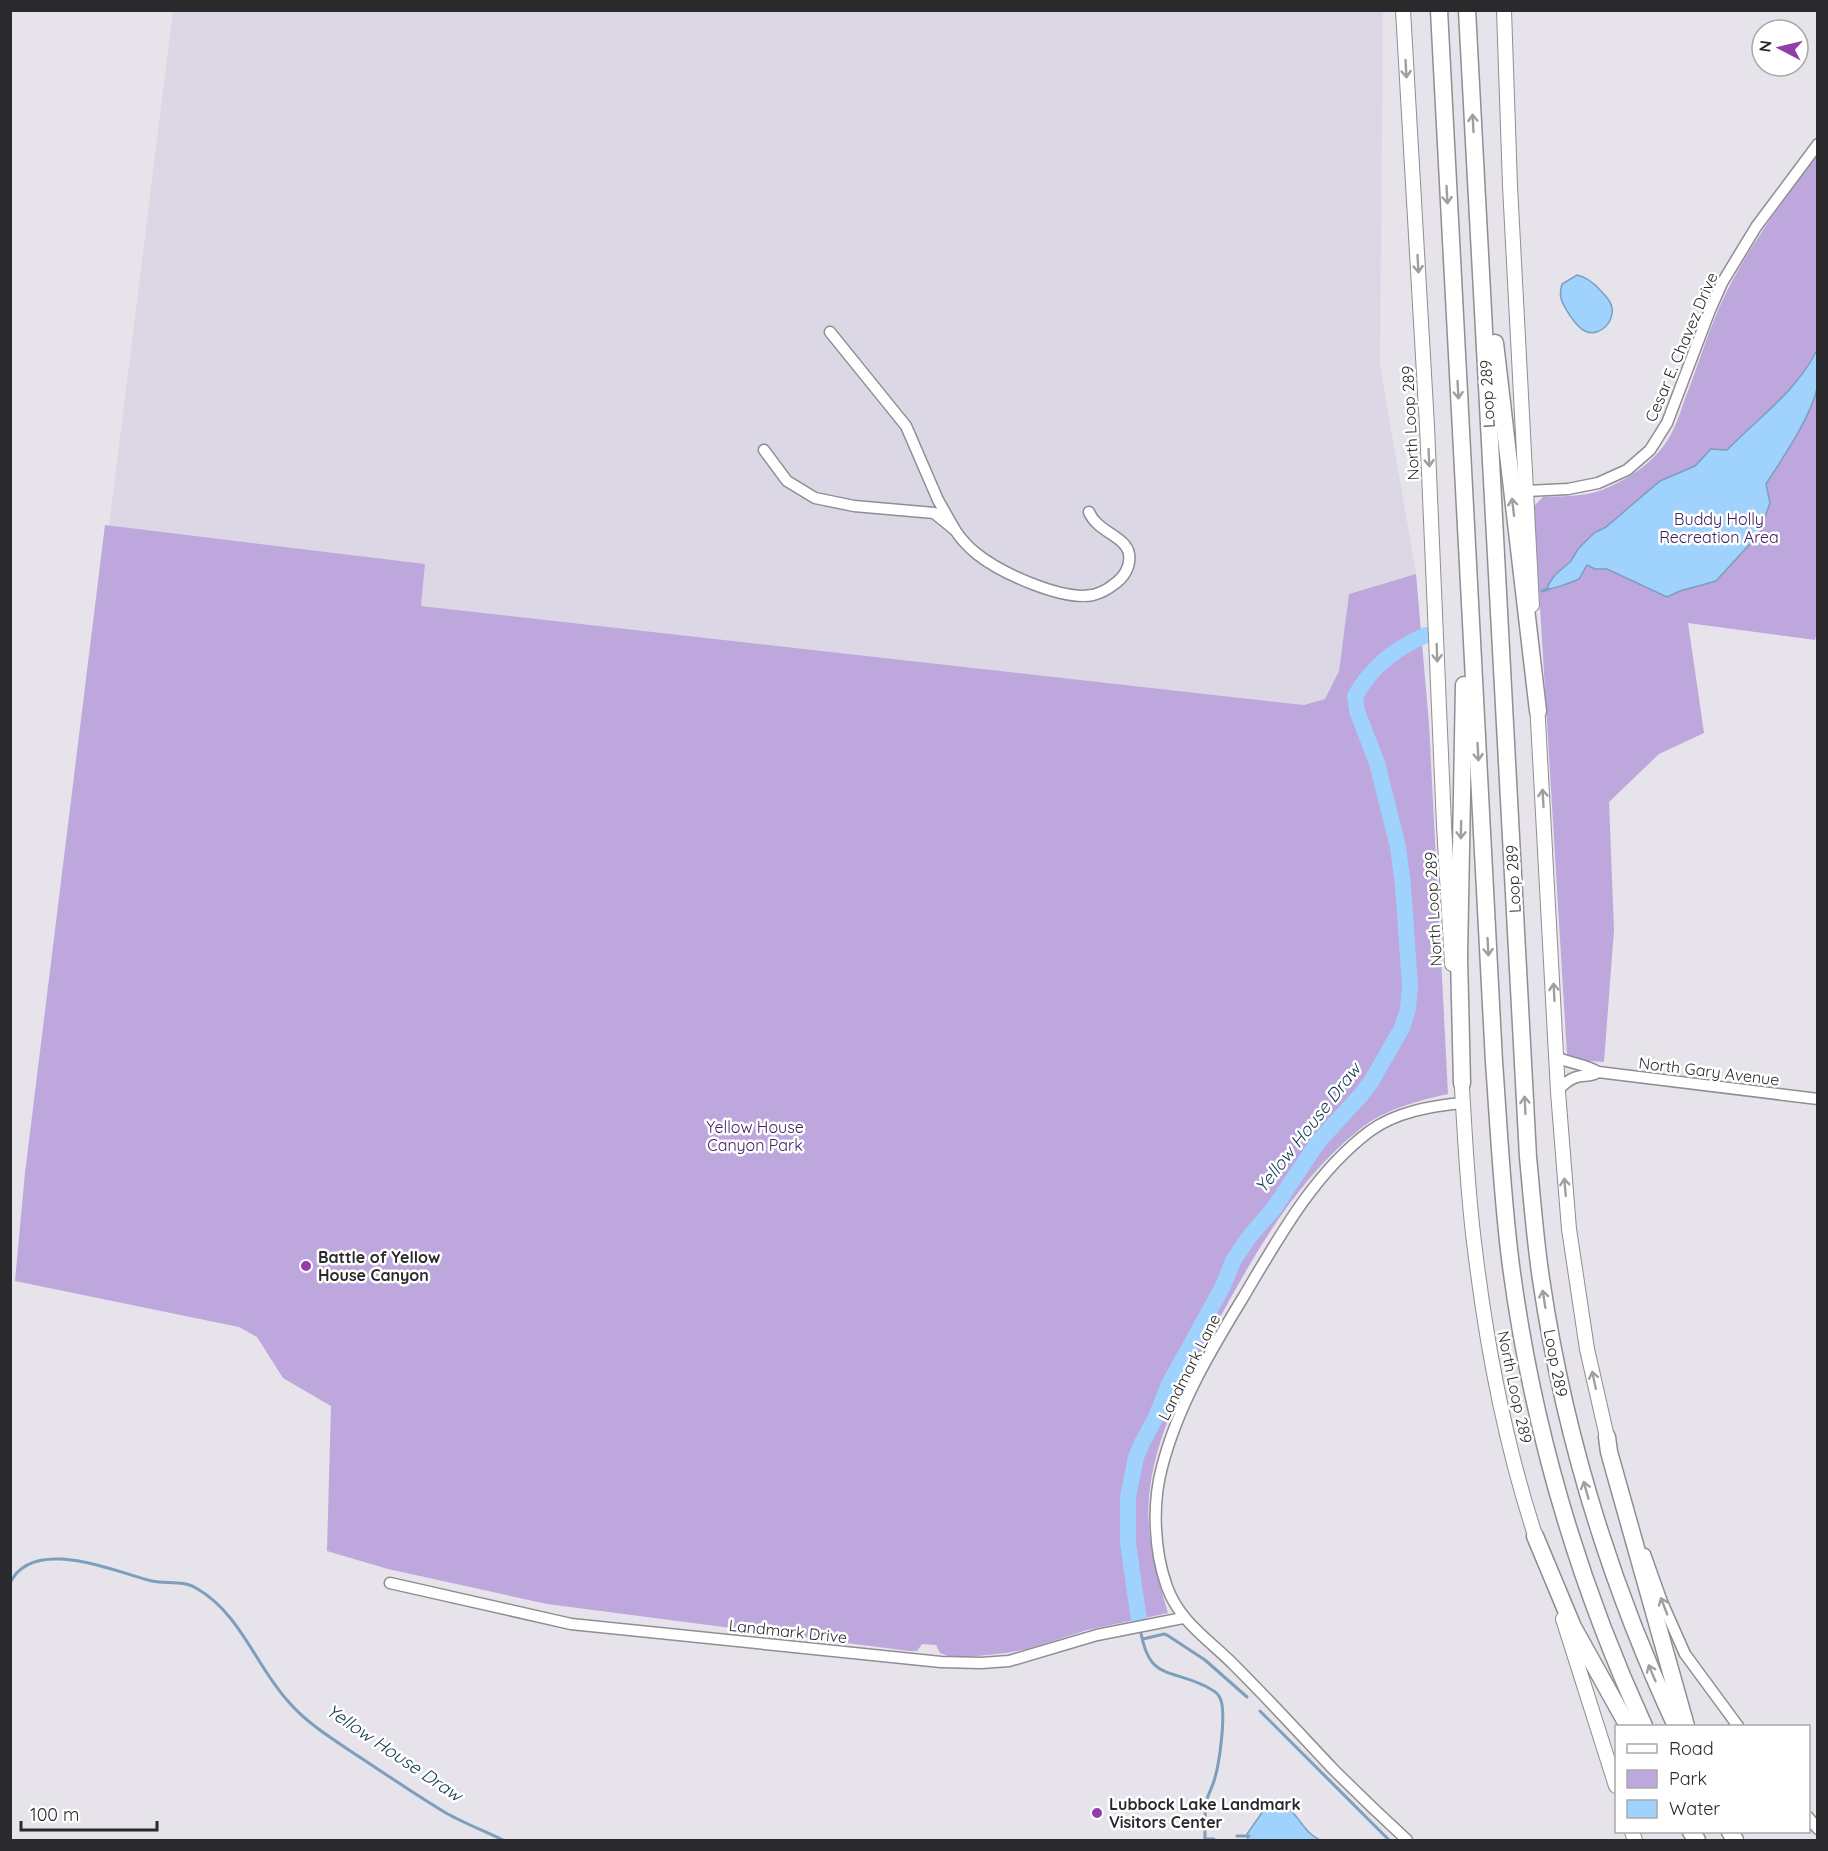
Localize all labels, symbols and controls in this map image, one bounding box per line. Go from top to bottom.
north arrow [1750,18,1810,78]
text: N [1754,39,1776,53]
one-way arrow [1401,58,1412,78]
one-way arrow [1467,113,1478,133]
one-way arrow [1442,184,1453,204]
one-way arrow [1412,253,1423,273]
street label: Cesar E. Chavez Drive [1640,269,1722,425]
street label: Loop 289 [1475,359,1499,429]
street label: North Loop 289 [1397,365,1423,481]
one-way arrow [1453,379,1464,399]
one-way arrow [1423,448,1434,468]
one-way arrow [1507,498,1518,518]
park label: Buddy Holly Recreation Area [1659,509,1779,547]
one-way arrow [1432,643,1443,663]
one-way arrow [1473,741,1484,761]
one-way arrow [1537,788,1548,808]
one-way arrow [1455,819,1467,839]
street label: Loop 289 [1501,844,1525,914]
street label: North Loop 289 [1420,851,1446,967]
one-way arrow [1483,936,1494,956]
one-way arrow [1548,983,1559,1003]
street label: North Gary Avenue [1637,1052,1781,1090]
water label: Yellow House Draw [1250,1056,1367,1197]
one-way arrow [1520,1096,1531,1116]
park label: Yellow House Canyon Park [706,1117,804,1155]
one-way arrow [1560,1177,1571,1197]
place label: Battle of Yellow House Canyon [318,1247,440,1285]
marker: Battle of Yellow House Canyon [299,1259,313,1273]
one-way arrow [1539,1290,1550,1310]
street label: Landmark Lane [1154,1310,1224,1424]
street label: Loop 289 [1540,1328,1572,1399]
street label: North Loop 289 [1493,1329,1537,1445]
one-way arrow [1587,1370,1599,1389]
one-way arrow [1580,1481,1591,1500]
one-way arrow [1658,1597,1669,1616]
street label: Landmark Drive [728,1615,848,1647]
one-way arrow [1646,1664,1657,1683]
water label: Yellow House Draw [322,1699,468,1808]
legend [1615,1725,1810,1833]
text: Road [1669,1737,1714,1760]
text: Park [1669,1767,1707,1790]
scale bar [21,1794,158,1832]
place label: Lubbock Lake Landmark Visitors Center [1109,1794,1301,1832]
text: Water [1669,1797,1720,1820]
text: 100 m [30,1803,79,1826]
marker: Lubbock Lake Landmark Visitors Center [1090,1806,1104,1820]

